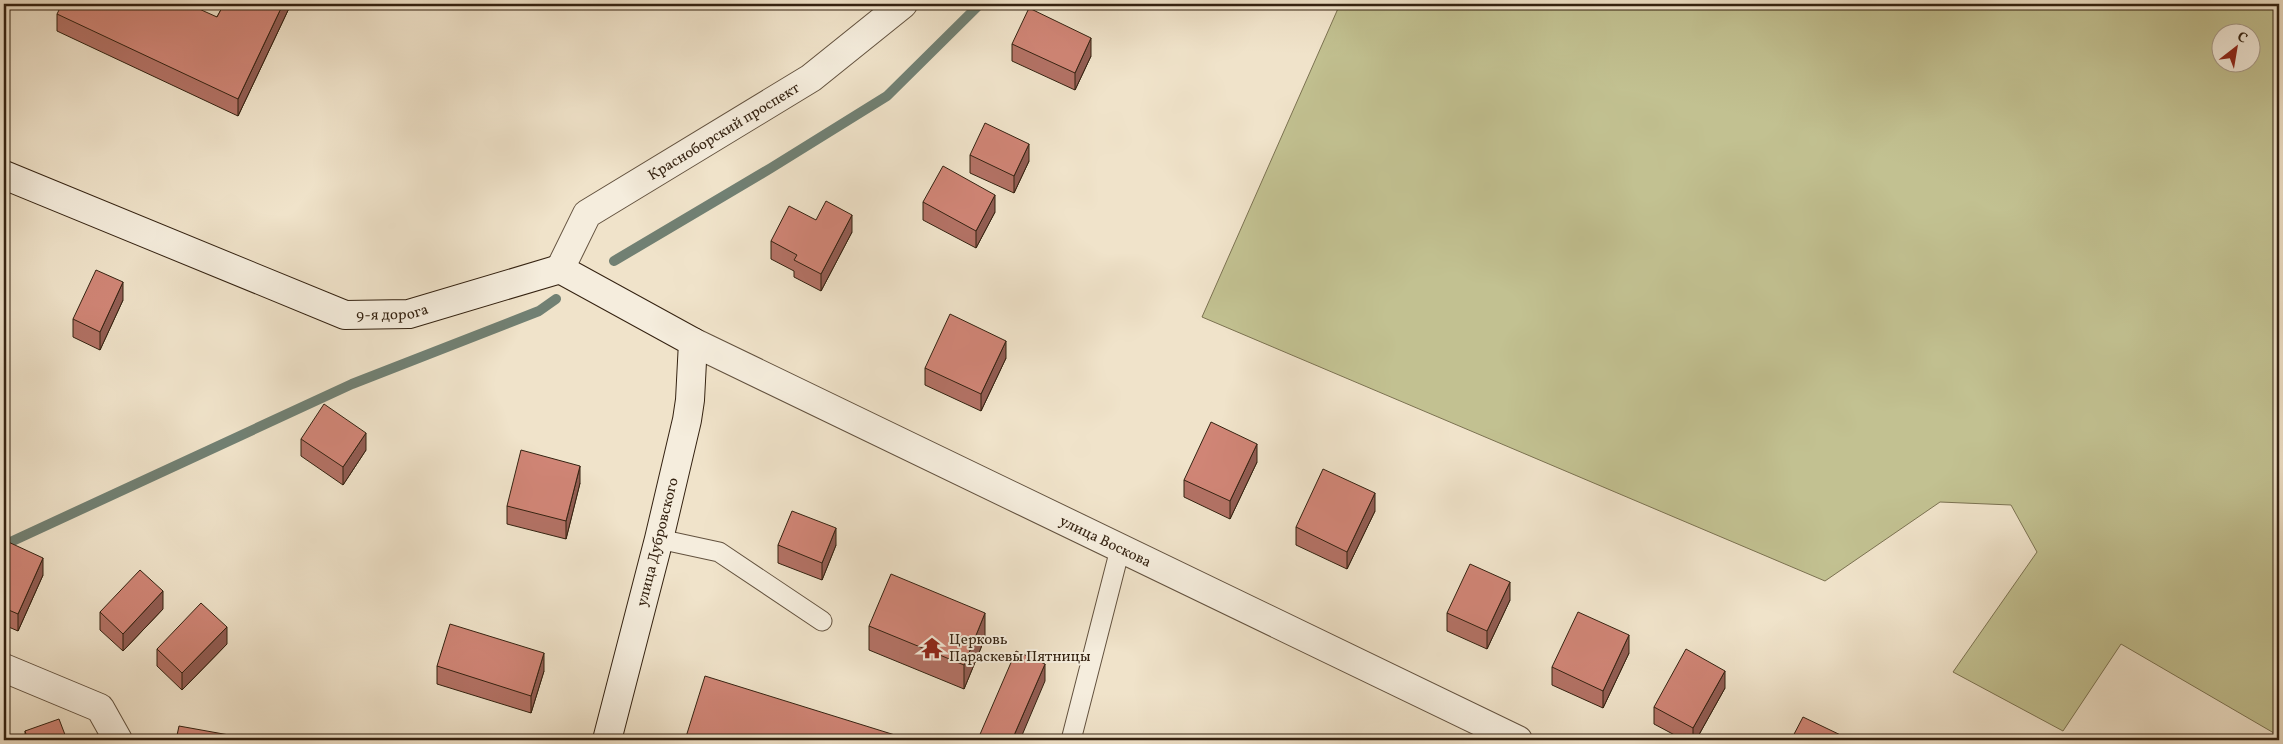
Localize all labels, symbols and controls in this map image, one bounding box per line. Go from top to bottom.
north arrow [2210,22,2260,72]
text: С [2233,28,2251,49]
street label: Красноборский проспект [644,78,805,187]
street label: 9-я дорога [356,300,431,327]
street label: улица Дубровского [632,476,685,609]
street label: улица Воскова [1055,511,1154,573]
place label: Церковь Параскевы Пятницы [949,630,1091,668]
temple icon: Церковь Параскевы Пятницы [919,635,945,661]

